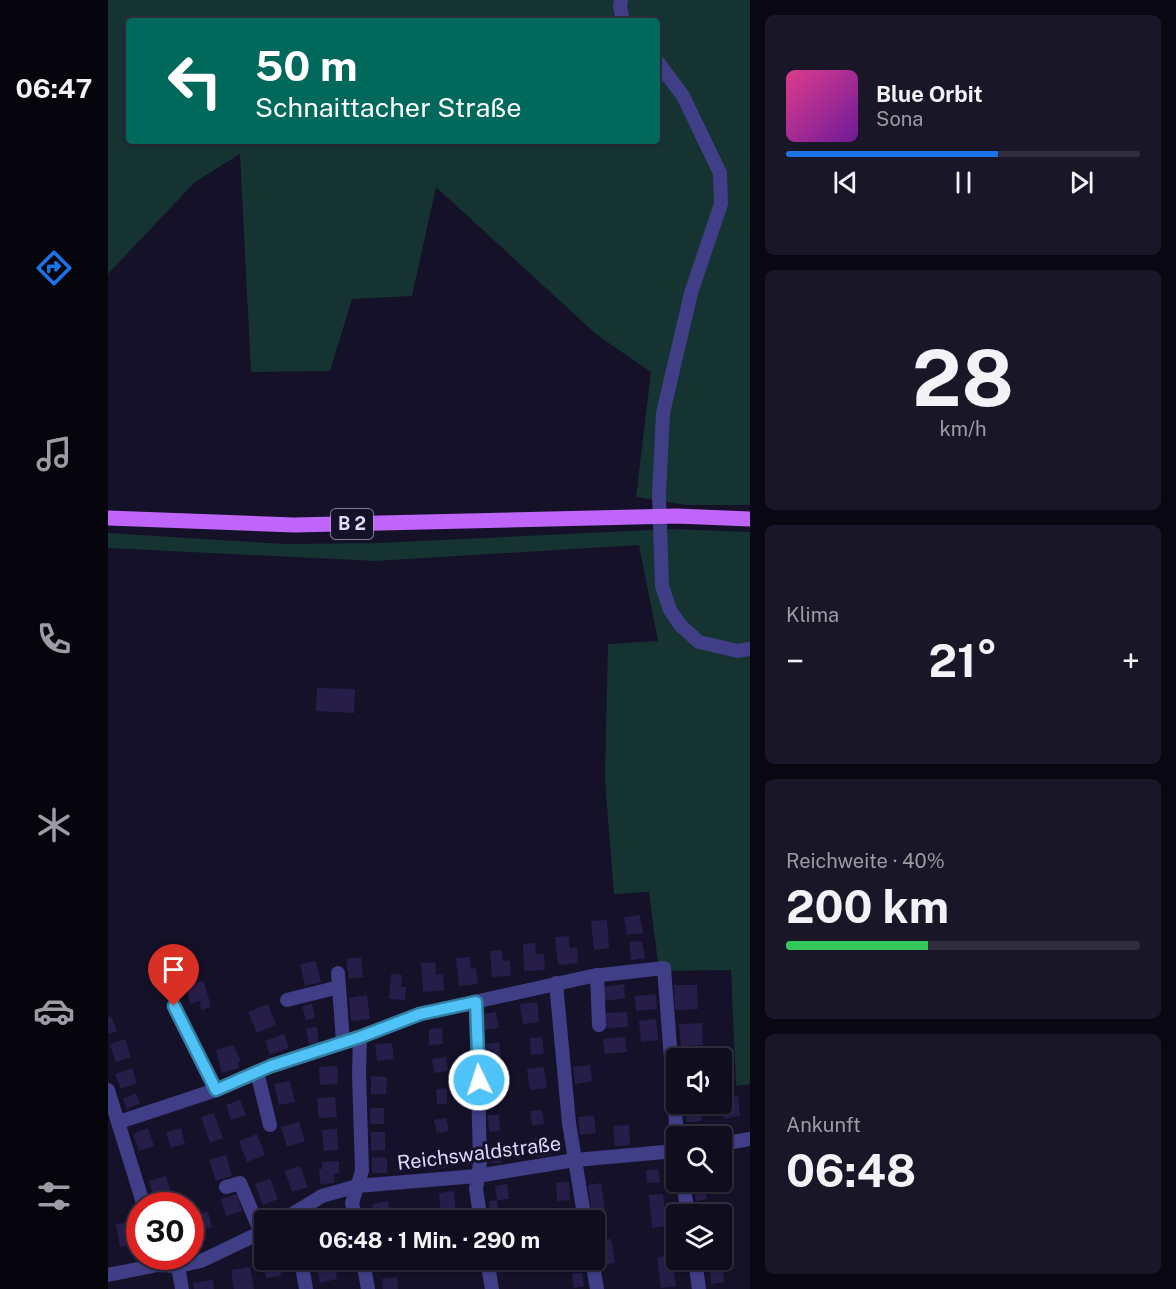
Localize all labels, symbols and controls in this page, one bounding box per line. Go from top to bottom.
text: 50 m [255,41,358,90]
icon: left [156,42,234,120]
text: 06:47 [16,72,92,104]
text: Blue Orbit [876,81,983,107]
text: Schnaittacher Straße [255,91,522,123]
text: Sona [876,107,923,131]
icon: previous [829,166,862,199]
icon: pause [947,166,980,199]
icon: next [1065,166,1098,199]
icon: directions [33,247,75,289]
text: 28 [912,332,1014,424]
text: km/h [939,417,987,441]
icon: music [33,433,75,475]
road number: B 2 [331,509,373,539]
text: Klima [786,603,839,627]
icon: phone [33,618,75,660]
text: 21° [928,634,998,687]
text: − [786,642,804,680]
text: + [1122,642,1140,680]
icon: climate [33,804,75,846]
text: Reichweite · 40% [786,849,945,873]
text: 200 km [786,880,949,933]
pin [148,944,199,1006]
icon: arrive [157,953,190,986]
icon: car [33,990,75,1032]
position arrow [447,1048,511,1112]
map controls [666,1048,732,1270]
button: sound [666,1048,732,1114]
text: Ankunft [786,1113,861,1137]
button: search [666,1126,732,1192]
street label: Reichswaldstraße [396,1131,562,1175]
text: 06:48 [786,1144,916,1197]
icon: filters [33,1175,75,1217]
speed limit sign: 30 [126,1192,204,1270]
button: layers [666,1204,732,1270]
text: 06:48 · 1 Min. · 290 m [319,1227,540,1253]

